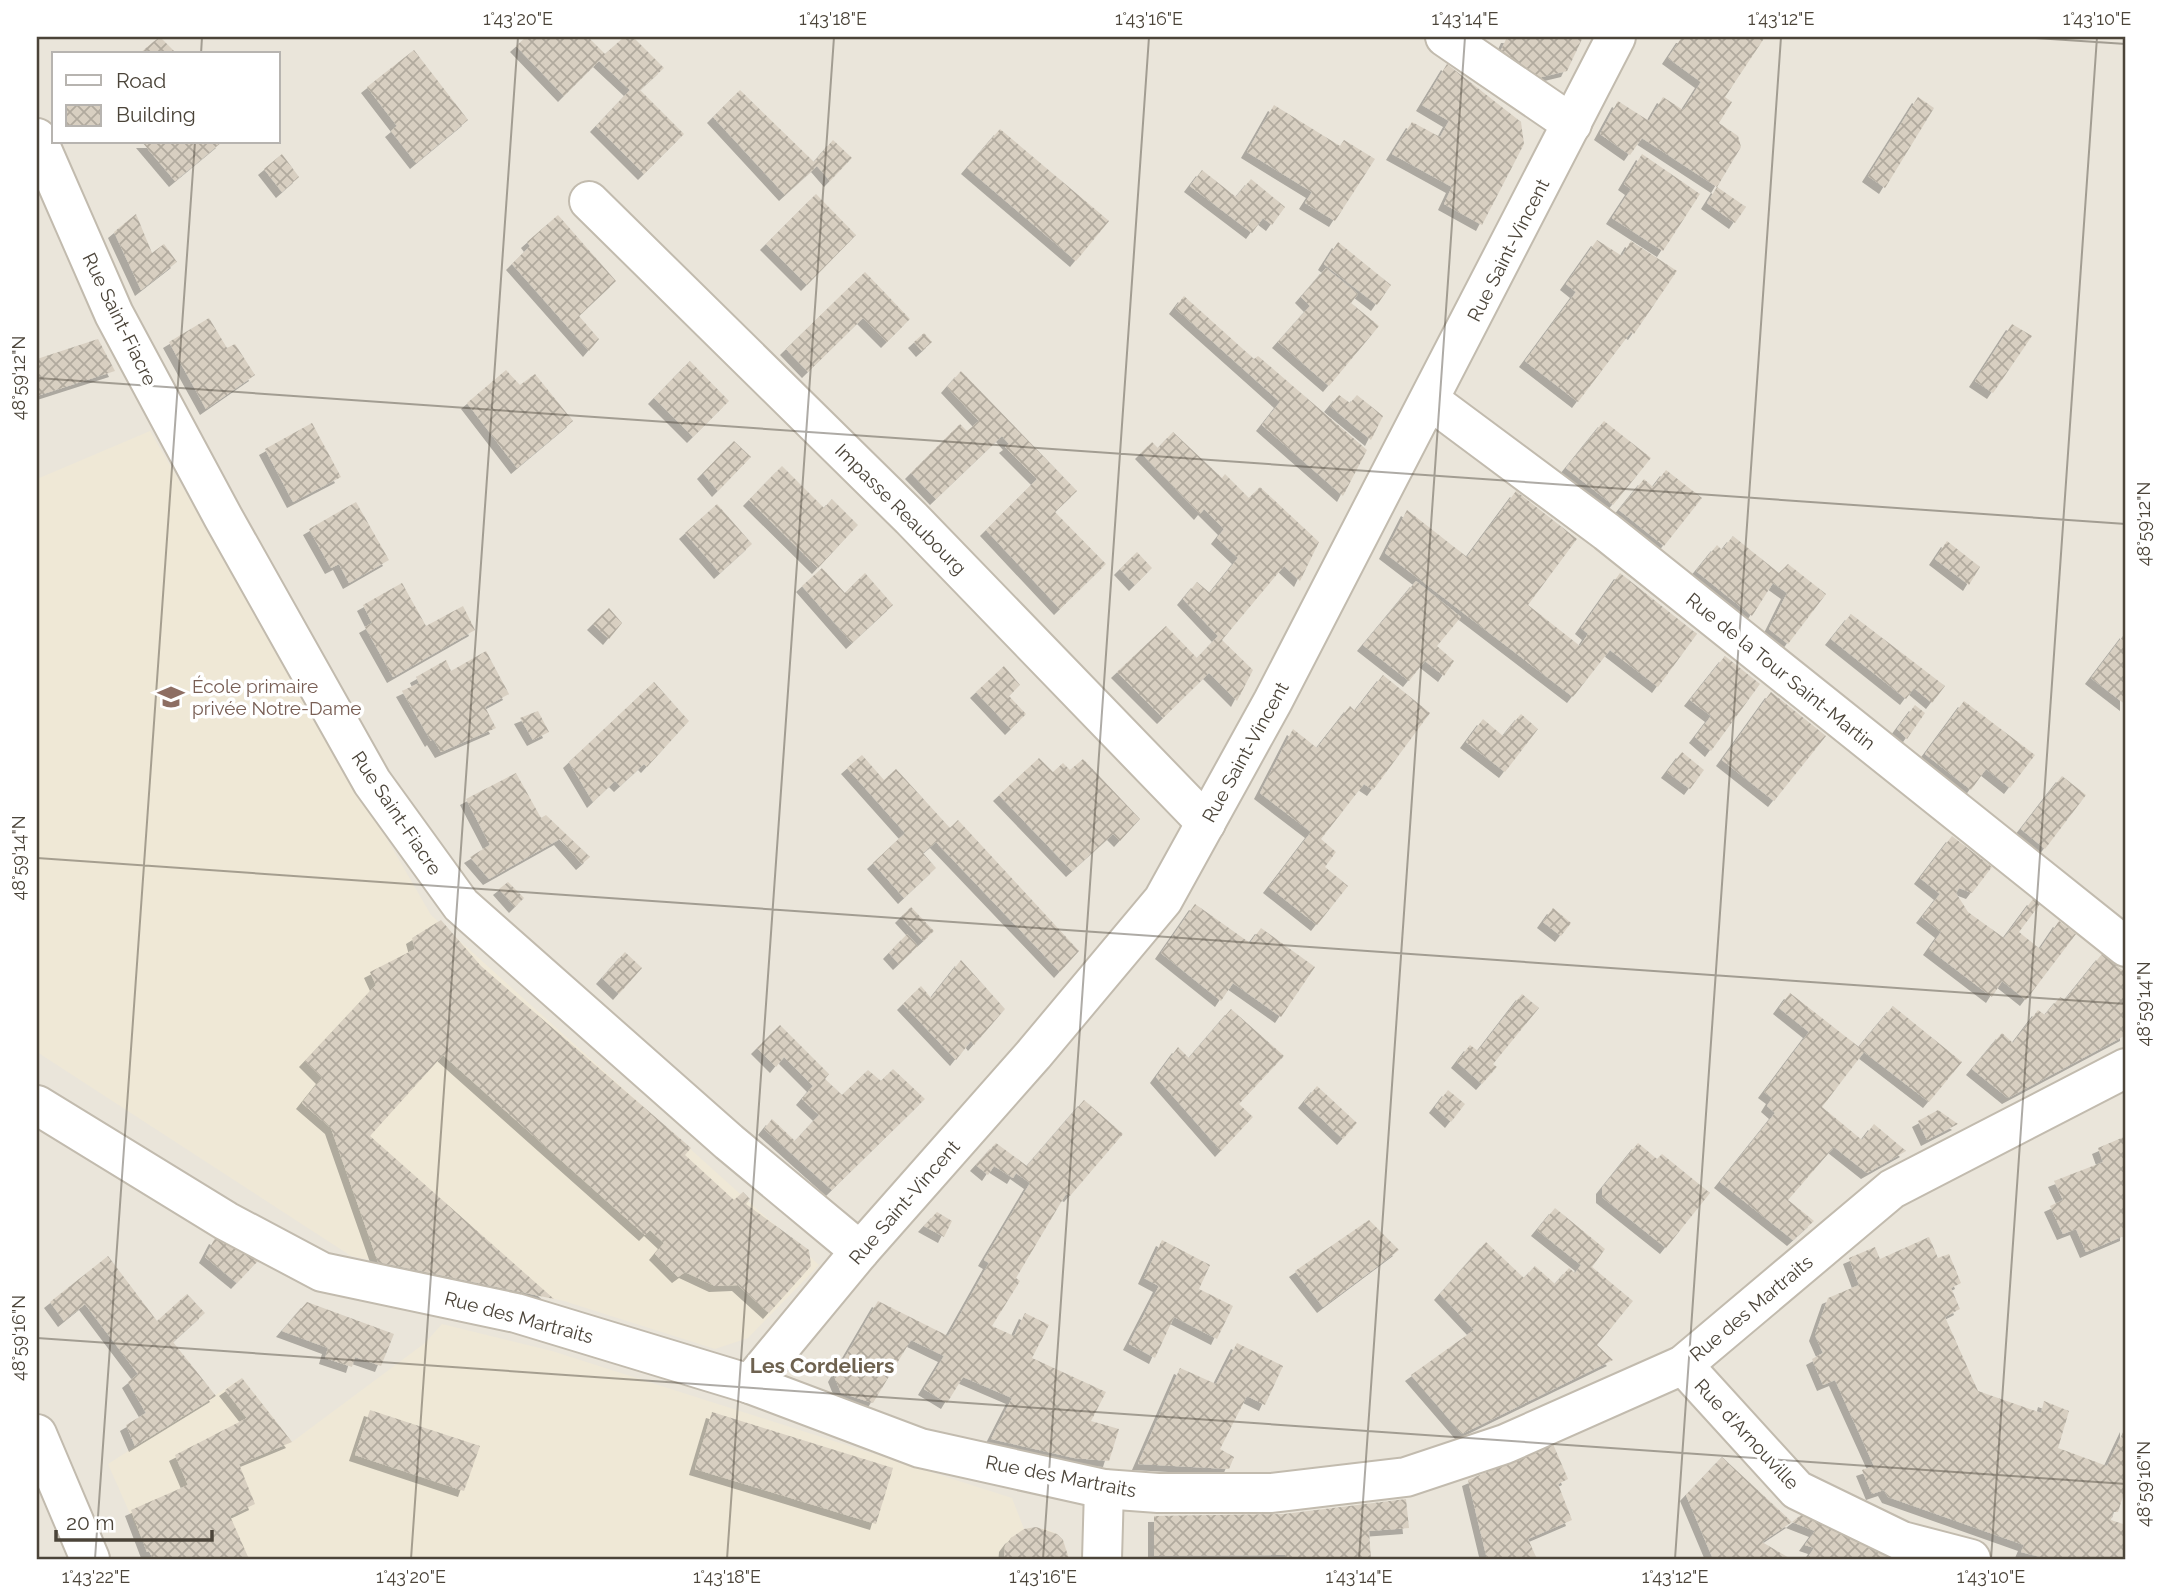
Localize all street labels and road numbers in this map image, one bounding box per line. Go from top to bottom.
street label: Rue Saint-Vincent [1463,174,1554,325]
street label: Rue Saint-Fiacre [78,249,162,389]
street label: Impasse Reaubourg [831,439,971,579]
street label: Rue de la Tour Saint-Martin [1682,588,1880,754]
street label: Rue Saint-Vincent [1197,677,1293,826]
street label: Rue Saint-Fiacre [347,747,447,879]
street label: Rue Saint-Vincent [844,1135,964,1269]
street label: Rue des Martraits [1685,1250,1817,1366]
street label: Rue des Martraits [442,1287,596,1347]
street label: Rue d'Arnouville [1690,1374,1804,1494]
street label: Rue des Martraits [984,1451,1138,1501]

